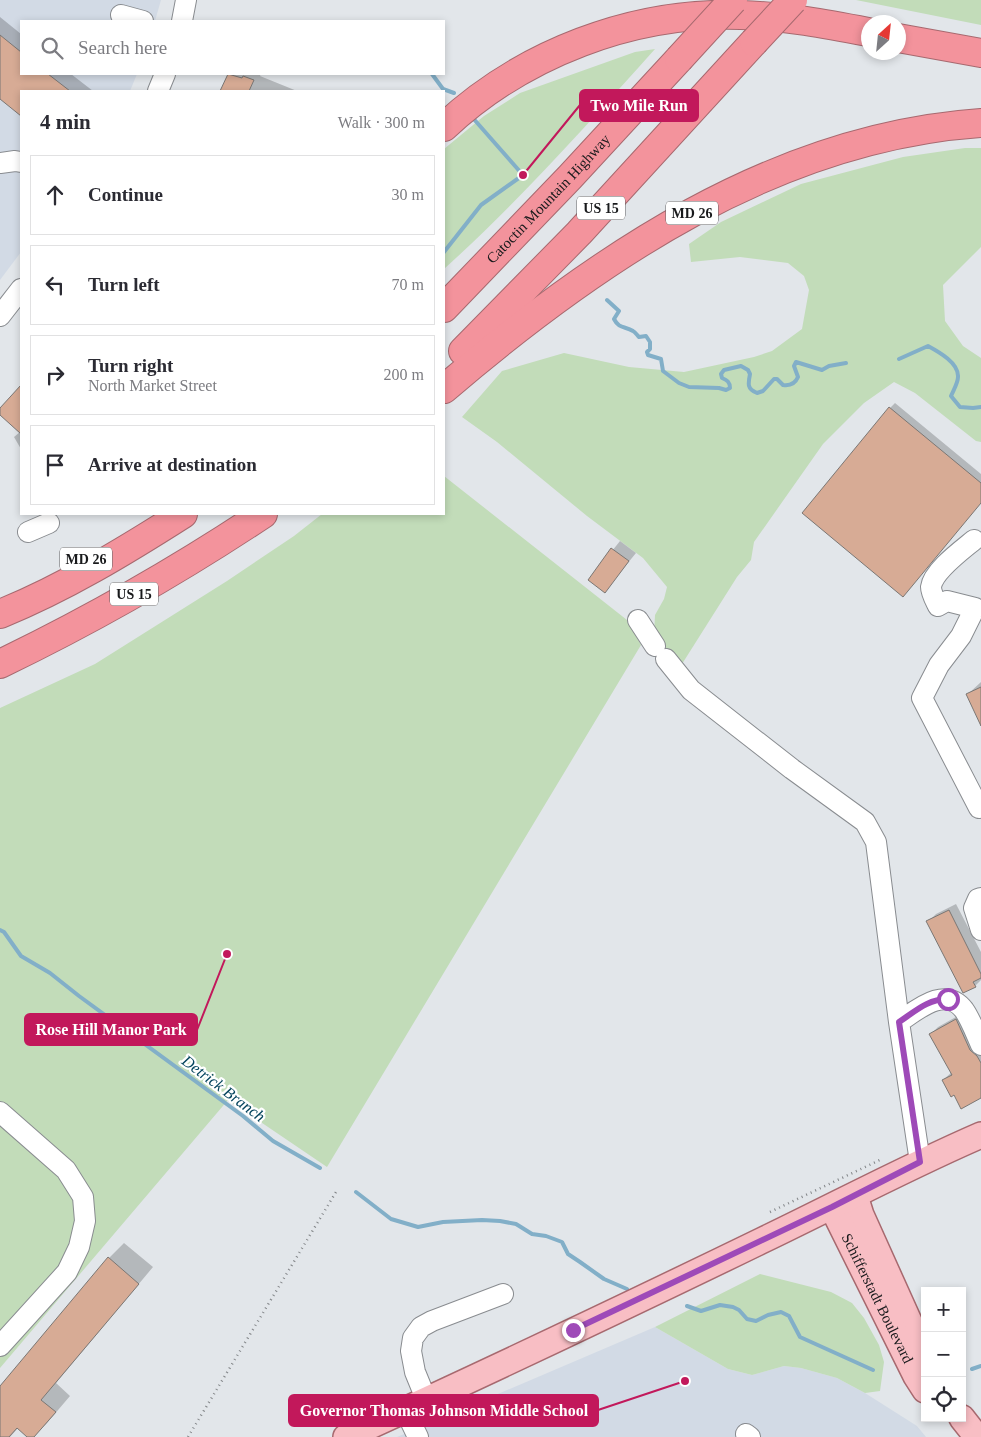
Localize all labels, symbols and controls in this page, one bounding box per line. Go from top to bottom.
north arrow [861,15,906,60]
search box [20,20,445,75]
icon: search [38,34,66,62]
text: Search here [78,37,167,58]
callout: Two Mile Run [580,90,698,121]
text: Two Mile Run [590,97,688,114]
text: 4 min [40,110,91,134]
text: Walk · 300 m [338,114,425,131]
street label: Catoctin Mountain Highway [483,131,614,267]
icon: ahead [41,181,69,209]
text: Continue [88,184,163,205]
text: 30 m [392,186,424,203]
road number: US 15 [577,197,625,220]
road number: MD 26 [666,202,718,224]
icon: left [41,271,69,299]
text: Turn left [88,274,160,295]
text: 70 m [392,276,424,293]
text: Turn right [88,355,173,376]
icon: right [41,361,69,389]
text: 200 m [384,366,424,383]
text: North Market Street [88,377,217,394]
icon: arrive [41,451,69,479]
text: Arrive at destination [88,454,257,475]
road number: MD 26 [60,548,112,570]
road number: US 15 [110,582,158,606]
route start [937,988,960,1011]
callout: Rose Hill Manor Park [25,1014,197,1045]
text: Rose Hill Manor Park [35,1021,187,1038]
water label: Detrick Branch [178,1051,268,1125]
street label: Schifferstadt Boulevard [838,1231,917,1366]
map controls [921,1287,966,1422]
button: + [921,1287,966,1332]
route end [562,1319,585,1342]
button: − [921,1332,966,1377]
button: locate [921,1377,966,1422]
callout: Governor Thomas Johnson Middle School [289,1395,598,1426]
text: Governor Thomas Johnson Middle School [300,1402,589,1419]

